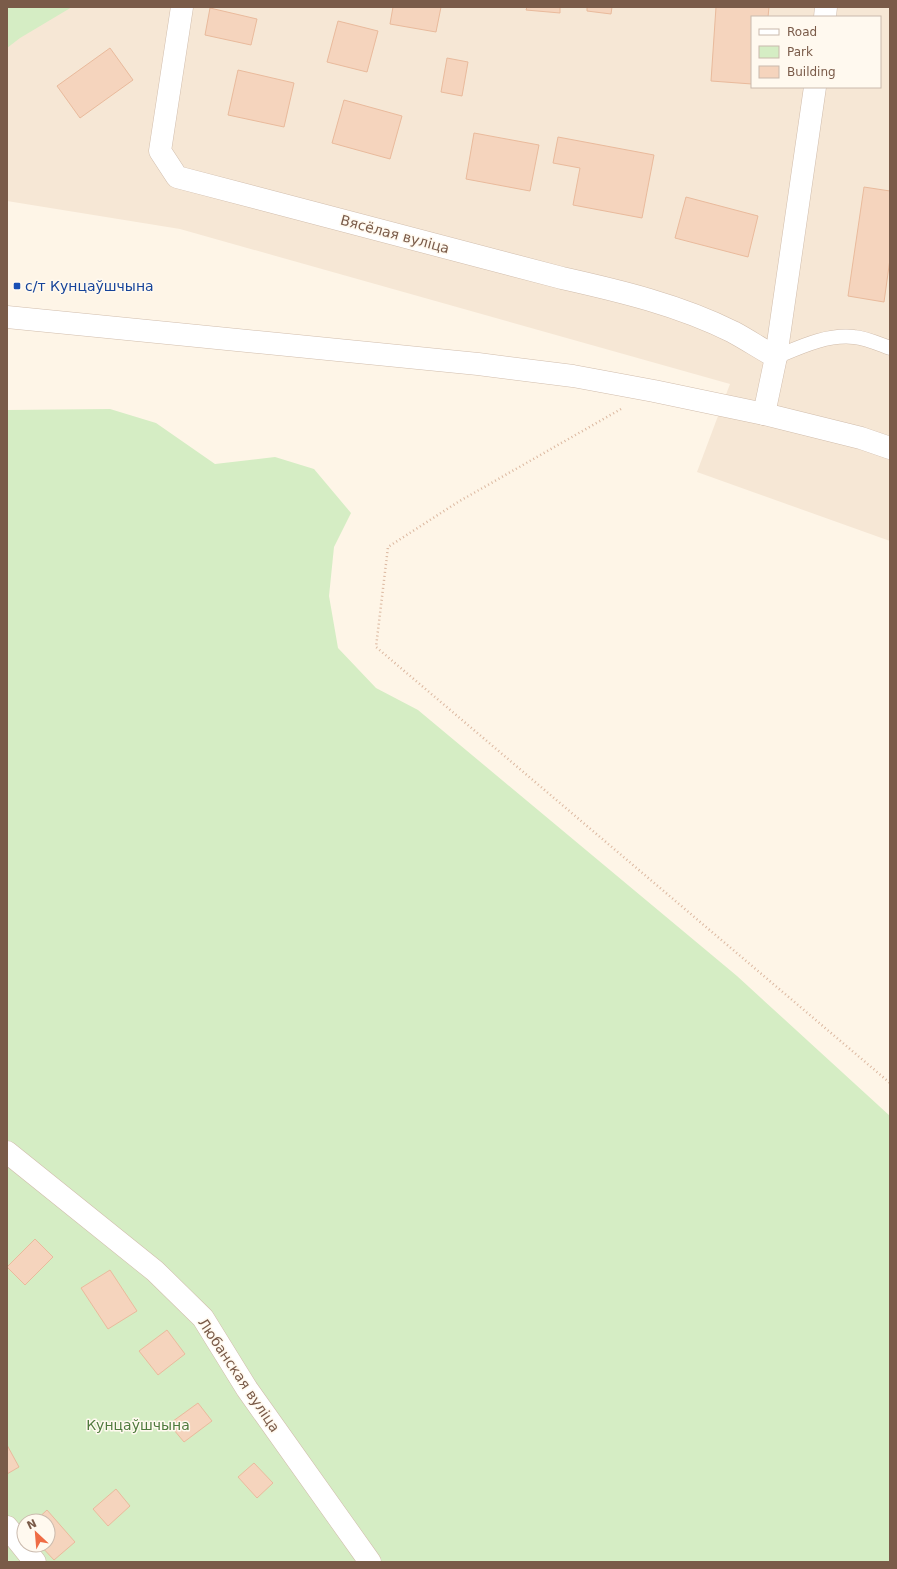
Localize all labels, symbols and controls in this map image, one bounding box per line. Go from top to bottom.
legend [751,16,881,88]
text: Road [787,25,817,39]
text: Park [787,45,813,59]
text: Building [787,65,836,79]
street label: Вясёлая вуліца [339,212,451,256]
place label: с/т Кунцаўшчына [25,278,154,294]
marker: с/т Кунцаўшчына [12,281,22,291]
street label: Любанская вуліца [195,1315,283,1435]
park label: Кунцаўшчына [86,1417,190,1433]
north arrow [16,1513,56,1553]
text: N [25,1517,39,1532]

